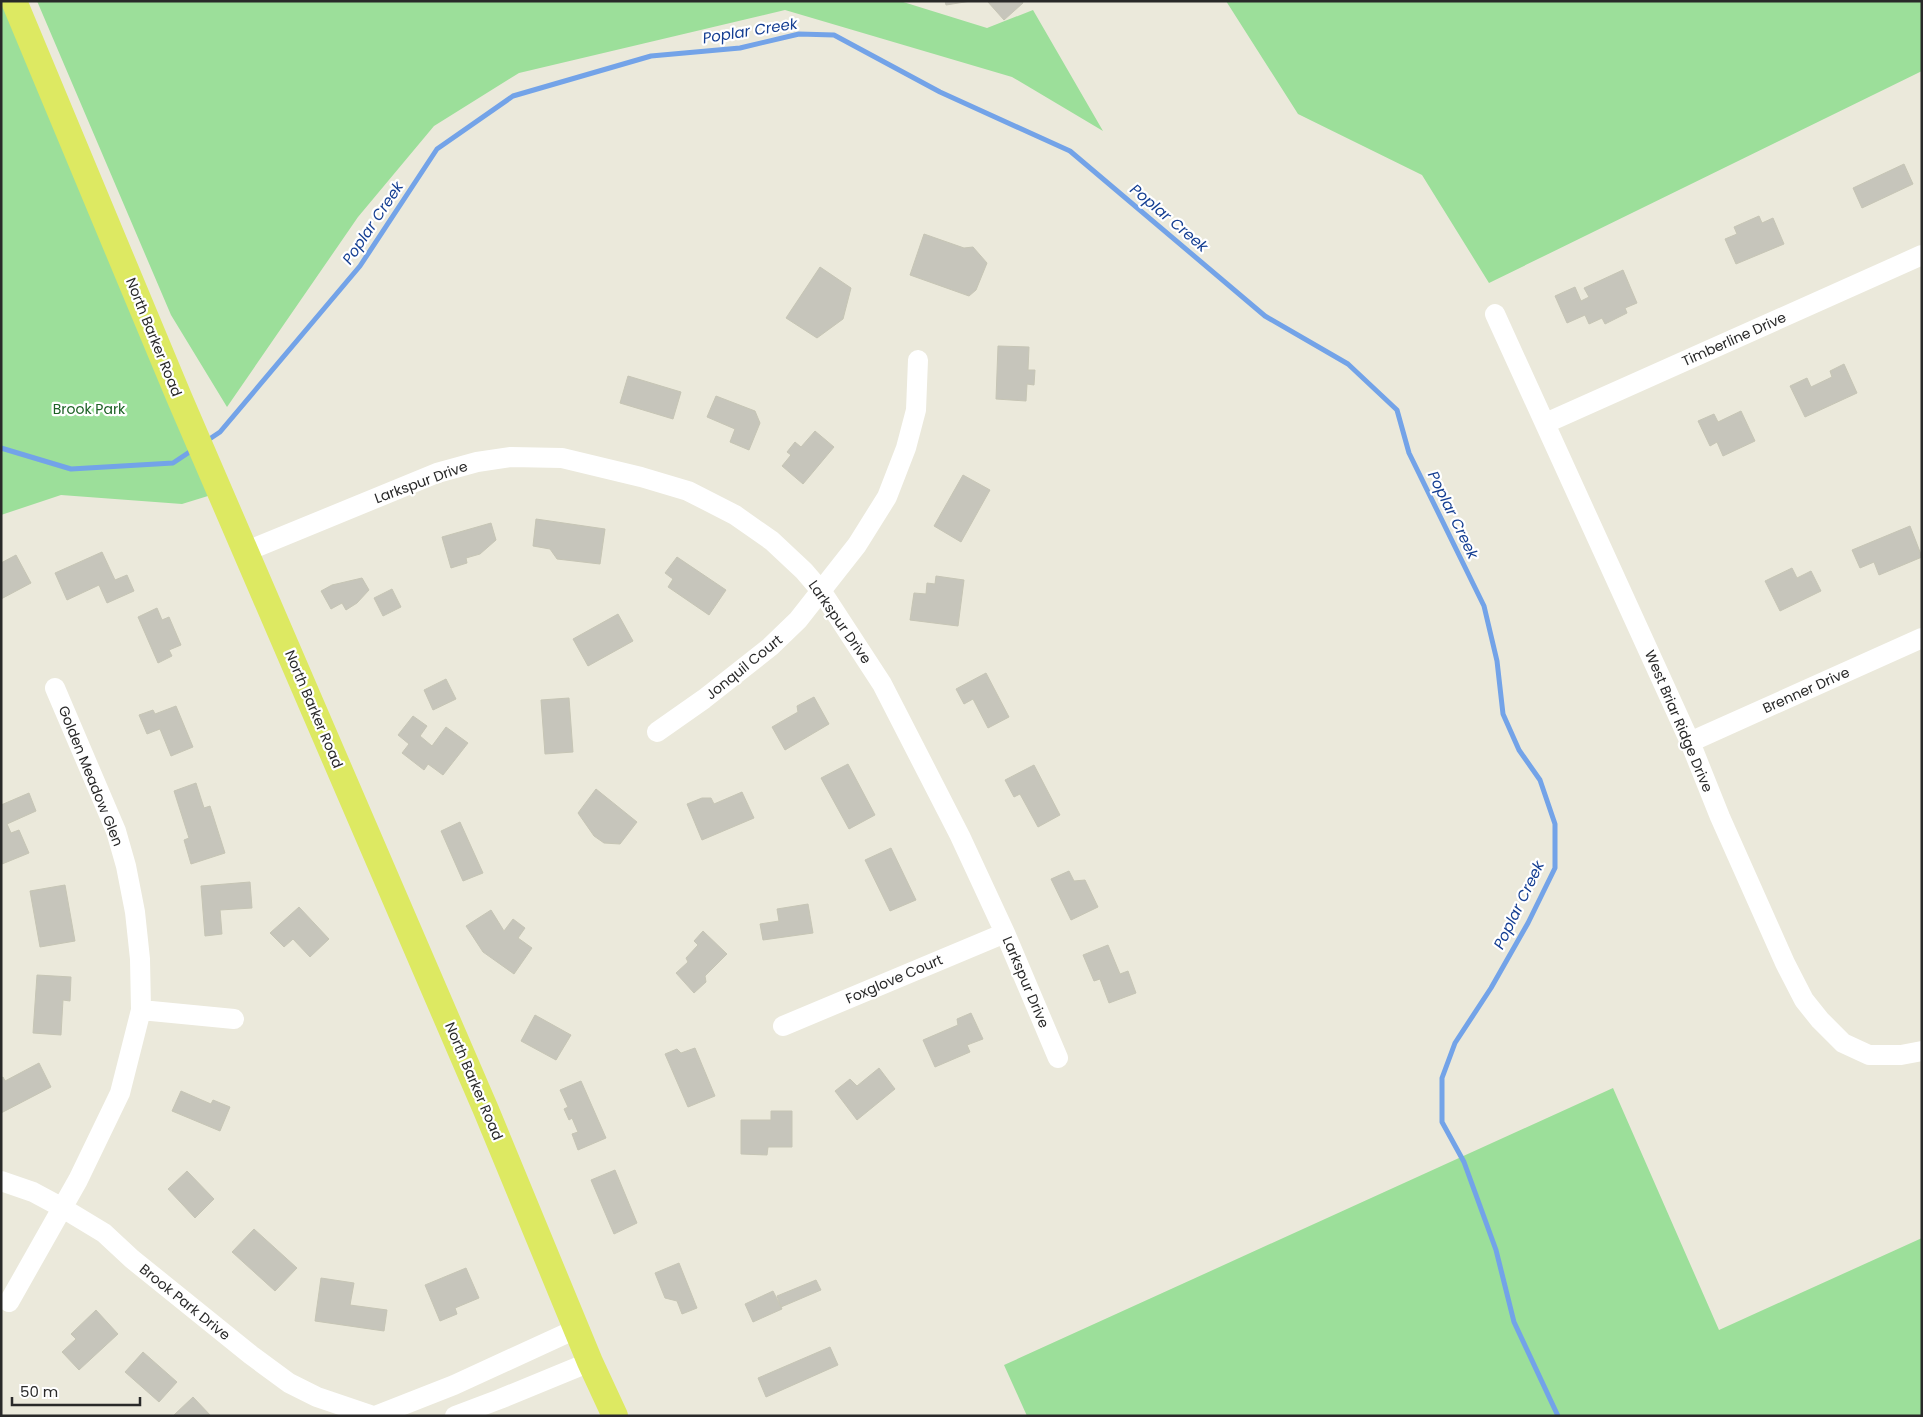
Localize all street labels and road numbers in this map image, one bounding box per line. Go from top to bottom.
street label: North Barker Road [121,275,187,399]
street label: Timberline Drive [1679,307,1790,371]
street label: Larkspur Drive [372,456,471,508]
street label: Larkspur Drive [804,576,876,668]
street label: Jonquil Court [701,630,787,704]
street label: North Barker Road [280,647,348,771]
street label: West Briar Ridge Drive [1640,647,1718,795]
street label: Brenner Drive [1759,662,1853,718]
street label: Golden Meadow Glen [54,703,128,849]
street label: Larkspur Drive [998,933,1054,1031]
street label: Foxglove Court [842,949,946,1009]
street label: North Barker Road [440,1019,508,1143]
street label: Brook Park Drive [135,1259,235,1345]

